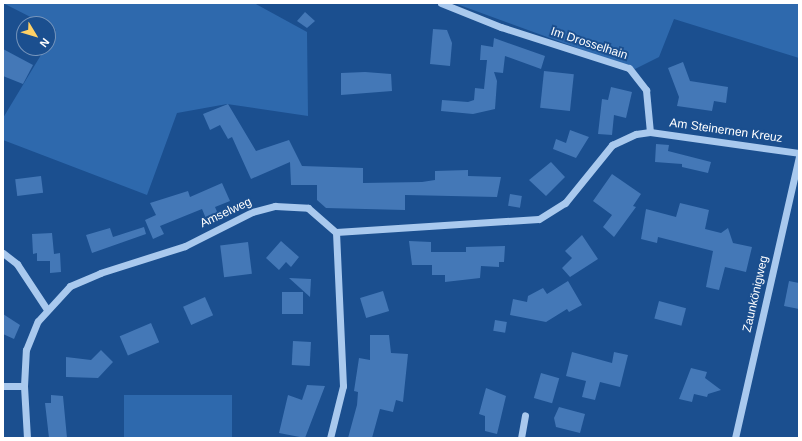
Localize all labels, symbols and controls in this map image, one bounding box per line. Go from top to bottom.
north arrow [16,16,56,56]
street label: Im Drosselhain [549,25,629,63]
text: N [37,36,52,50]
street label: Am Steinernen Kreuz [669,116,783,146]
street label: Amselweg [198,195,254,231]
street label: Zaunkönigweg [740,254,772,334]

